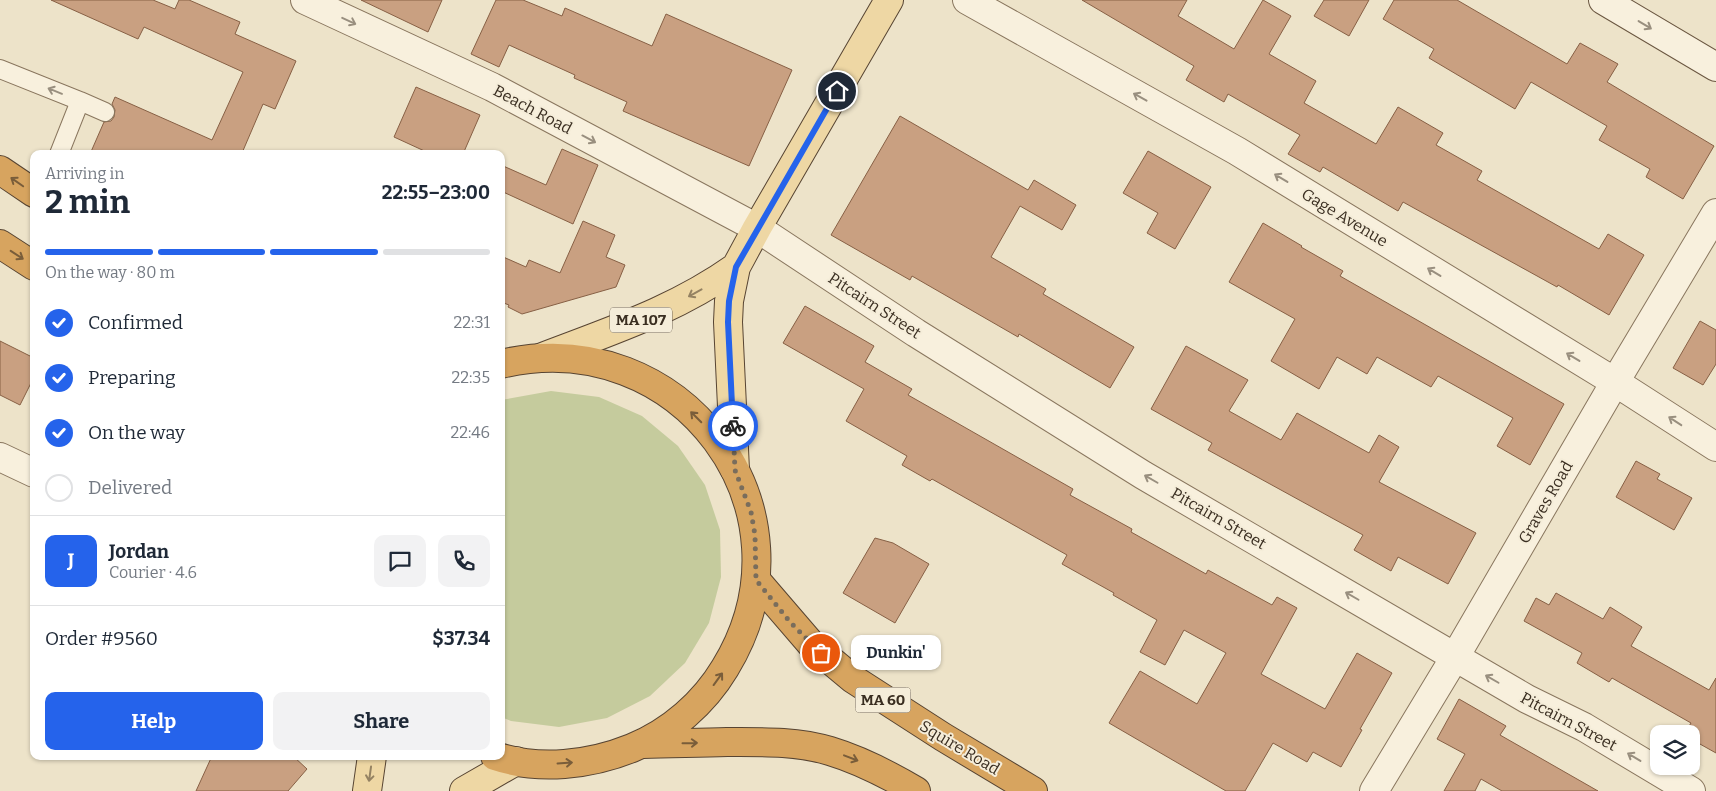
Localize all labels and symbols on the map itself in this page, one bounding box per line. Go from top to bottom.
one-way arrow [341,16,356,26]
one-way arrow [1637,20,1651,30]
pin [816,70,858,112]
street label: Beach Road [490,81,576,138]
one-way arrow [48,86,63,95]
one-way arrow [1133,92,1148,101]
one-way arrow [581,135,596,144]
one-way arrow [1274,172,1288,182]
one-way arrow [10,177,24,187]
street label: Gage Avenue [1298,184,1391,251]
one-way arrow [9,250,23,260]
one-way arrow [1428,266,1442,276]
street label: Pitcairn Street [825,268,925,343]
one-way arrow [688,289,703,299]
road number: MA 107 [610,308,672,332]
one-way arrow [1566,351,1580,361]
courier [708,401,758,451]
one-way arrow [690,411,702,423]
one-way arrow [1668,416,1682,426]
street label: Graves Road [1514,457,1577,547]
one-way arrow [1144,474,1159,484]
street label: Pitcairn Street [1168,484,1270,553]
one-way arrow [1345,590,1360,600]
pin [800,632,842,674]
callout: Dunkin' [851,636,941,670]
one-way arrow [713,672,723,686]
one-way arrow [1485,673,1499,683]
road number: MA 60 [856,688,910,712]
street label: Pitcairn Street [1517,688,1620,755]
street label: Squire Road [916,716,1003,779]
one-way arrow [682,738,698,748]
one-way arrow [1628,751,1642,761]
one-way arrow [843,755,858,764]
one-way arrow [556,759,572,768]
one-way arrow [364,765,374,781]

